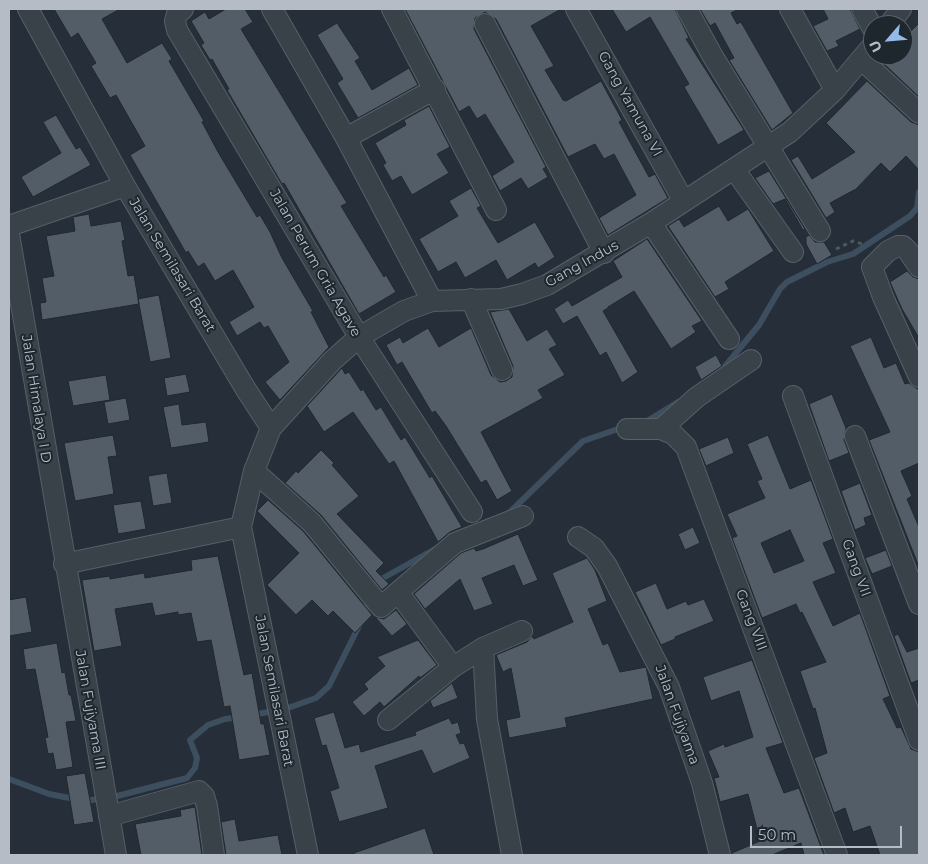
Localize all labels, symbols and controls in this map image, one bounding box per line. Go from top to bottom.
north arrow [863,15,913,65]
text: U [865,37,886,55]
street label: Gang Yamuna VI [594,49,666,159]
street label: Jalan Perum Gria Agave [266,186,364,340]
street label: Jalan Semilasari Barat [125,195,219,335]
street label: Gang Indus [542,237,622,291]
street label: Jalan Himalaya I D [18,334,54,464]
street label: Gang VII [838,537,874,599]
street label: Gang VIII [732,587,770,653]
street label: Jalan Semilasari Barat [251,614,297,768]
street label: Jalan Fujiyama III [71,649,109,771]
street label: Jalan Fujiyama [651,663,703,767]
scale bar [753,816,906,848]
text: 50 m [758,825,796,844]

